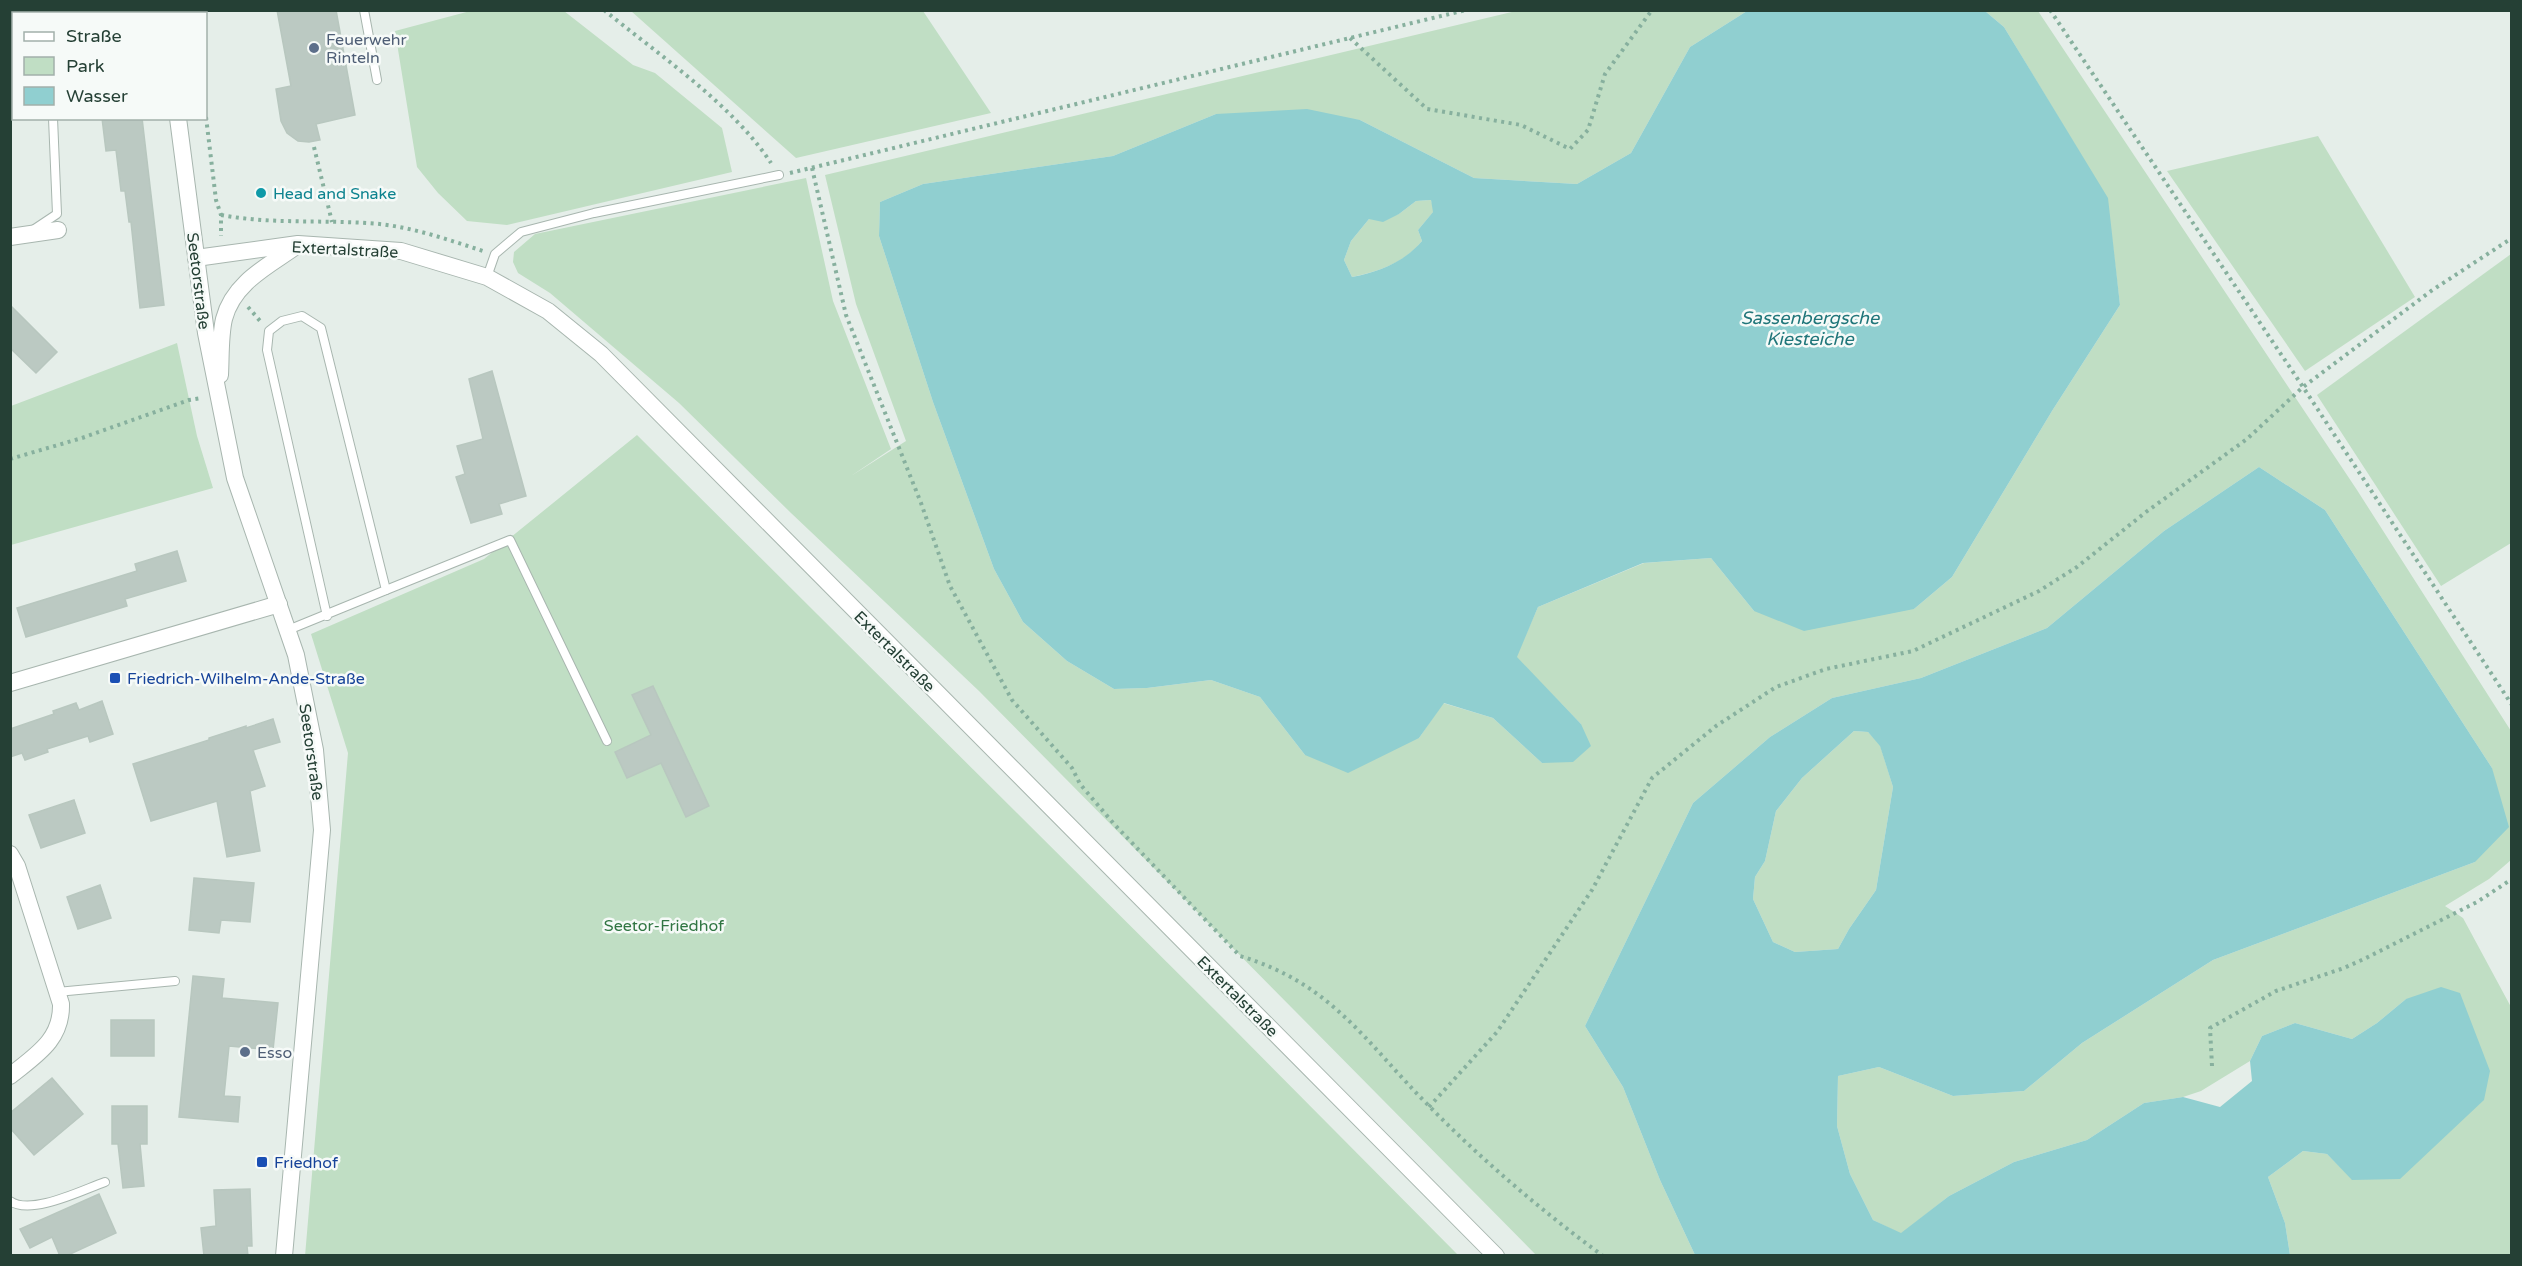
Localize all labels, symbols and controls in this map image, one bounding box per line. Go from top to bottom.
legend [12,12,207,120]
text: Straße [66,25,122,47]
place label: Feuerwehr Rinteln [326,30,407,68]
marker: Feuerwehr Rinteln [307,41,321,55]
text: Park [66,55,105,77]
text: Wasser [66,85,128,107]
place label: Head and Snake [273,184,396,204]
marker: Head and Snake [254,186,268,200]
street label: Seetorstraße [182,232,214,331]
street label: Extertalstraße [291,237,399,263]
water label: Sassenbergsche Kiesteiche [1741,307,1880,350]
street label: Extertalstraße [849,607,939,697]
place label: Friedrich-Wilhelm-Ande-Straße [127,669,365,689]
marker: Friedrich-Wilhelm-Ande-Straße [108,671,122,685]
street label: Seetorstraße [294,702,328,802]
park label: Seetor-Friedhof [604,916,725,936]
street label: Extertalstraße [1192,952,1282,1042]
place label: Esso [257,1043,292,1063]
marker: Esso [238,1045,252,1059]
place label: Friedhof [274,1153,339,1173]
marker: Friedhof [255,1155,269,1169]

